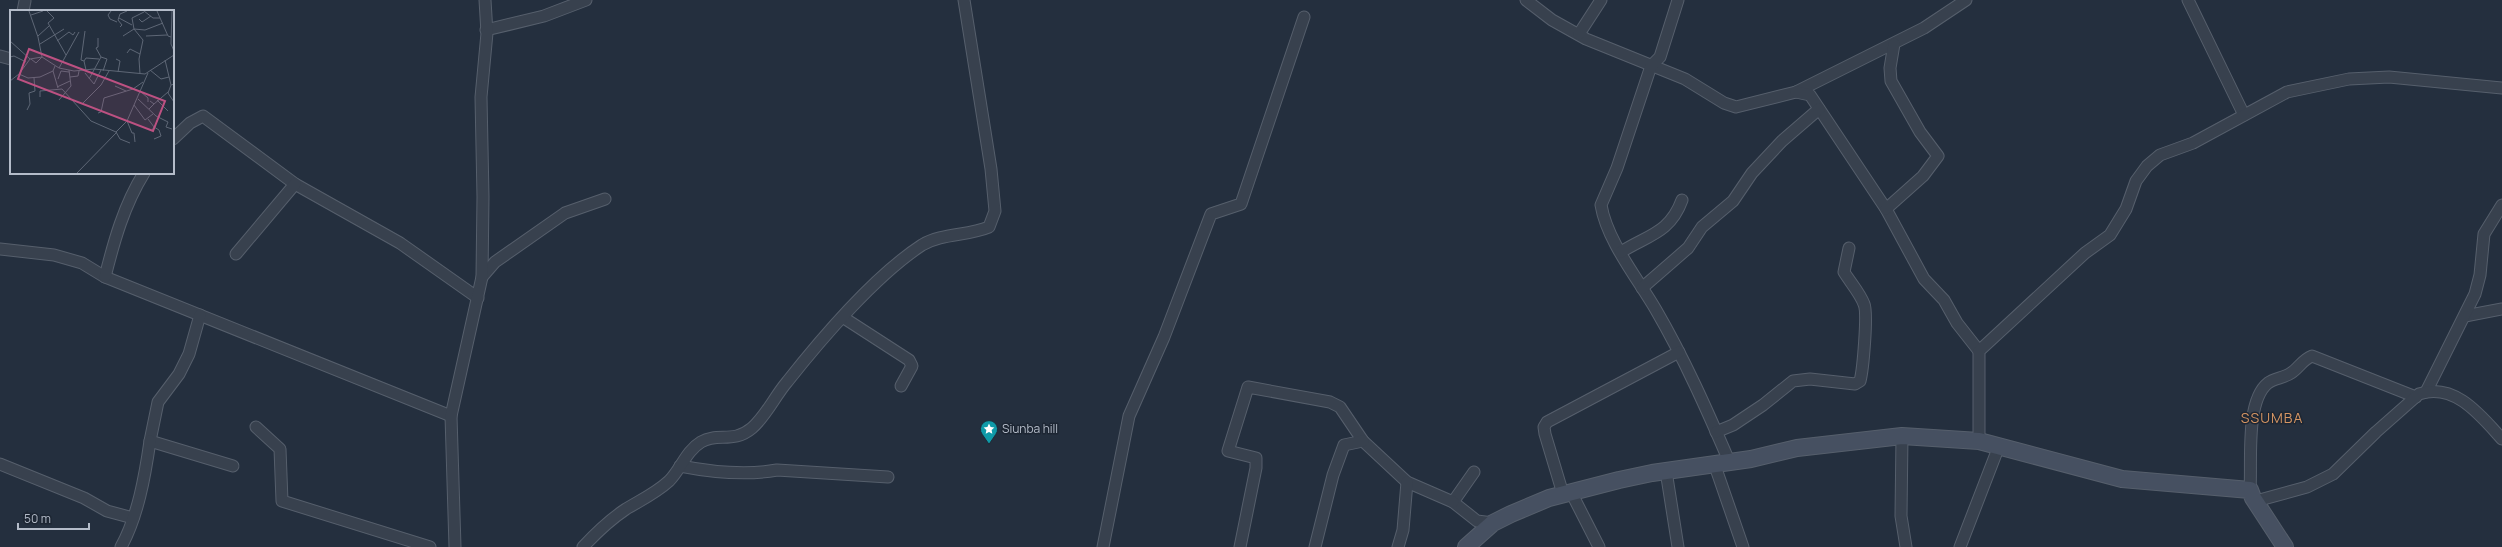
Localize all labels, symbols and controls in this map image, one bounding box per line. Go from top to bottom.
inset map [10,10,174,174]
district label: SSUMBA [2241,408,2303,427]
place icon: Siunba hill [979,419,999,444]
place label: Siunba hill [1002,420,1058,437]
scale bar [18,505,89,531]
text: 50 m [24,510,51,527]

